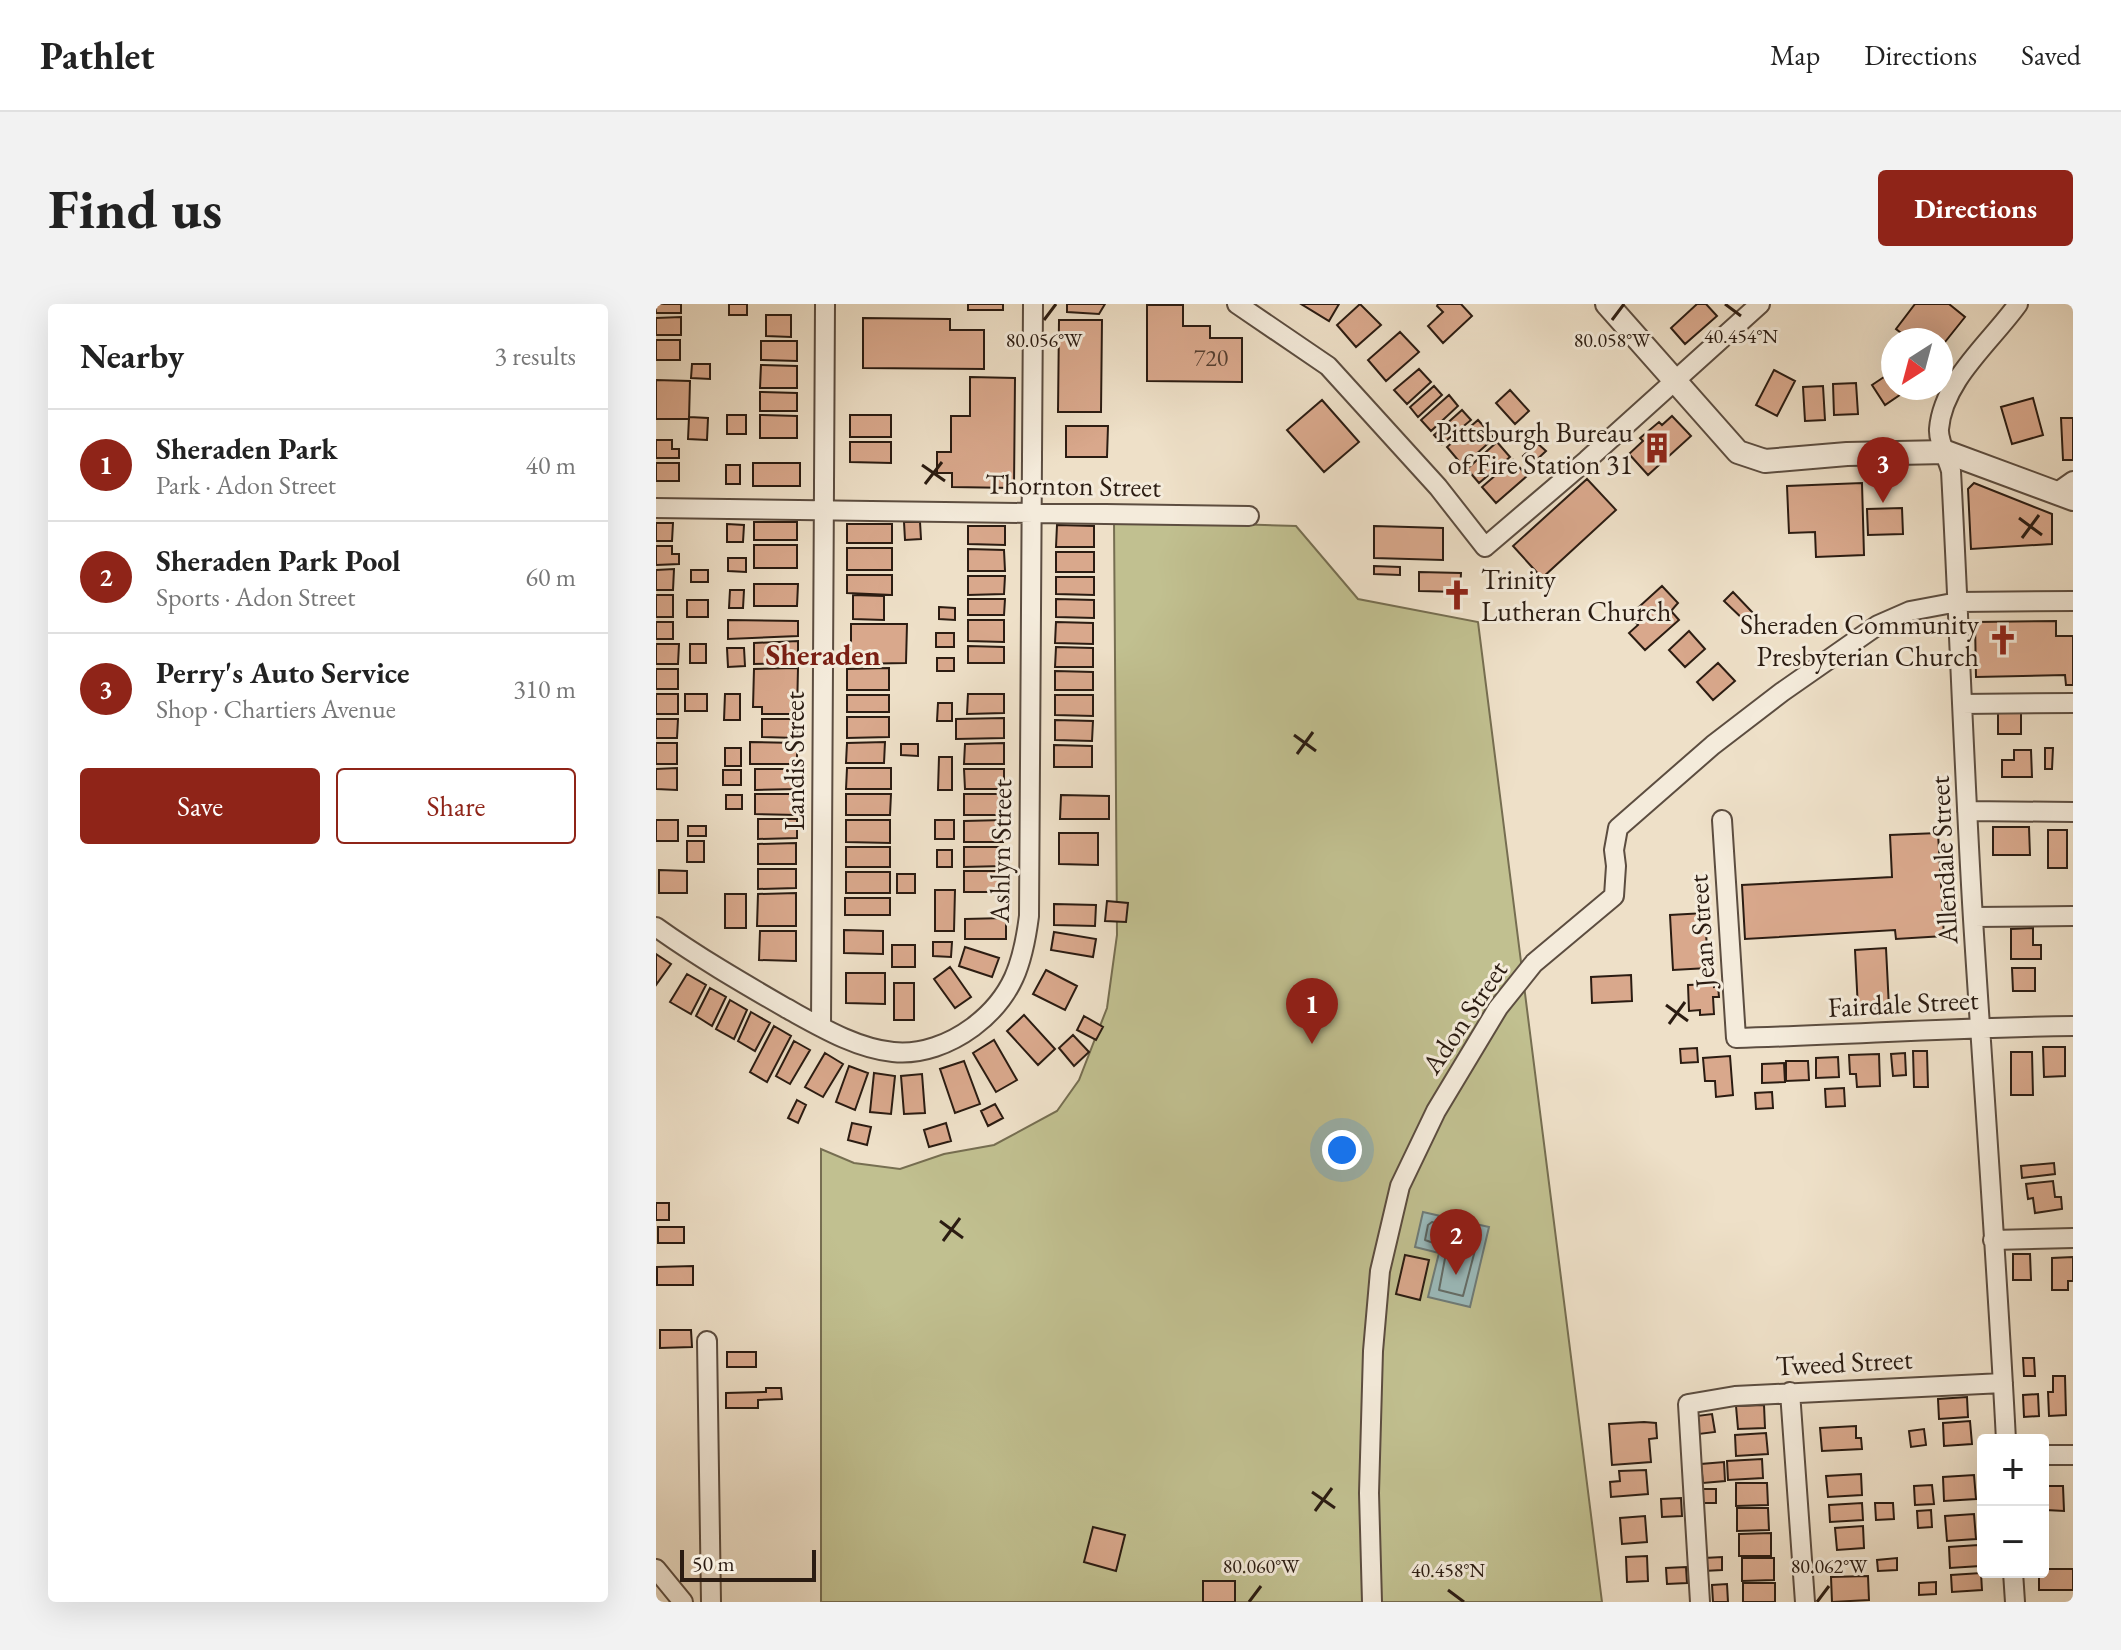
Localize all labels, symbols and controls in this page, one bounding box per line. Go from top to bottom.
text: Pathlet [40,31,155,80]
text: Map [1770,37,1820,73]
text: Directions [1864,37,1977,73]
text: Saved [2021,37,2081,73]
button: Directions [1878,170,2073,246]
text: Find us [48,172,222,245]
text: 40.454°N [1704,323,1778,349]
text: 80.056°W [1006,327,1083,353]
text: 80.058°W [1574,327,1651,353]
north arrow [1881,328,1953,400]
text: Nearby [80,334,184,378]
text: 3 results [495,339,576,373]
house number: 720 [1194,342,1228,373]
place label: Pittsburgh Bureau of Fire Station 31 [1436,414,1633,482]
text: Sheraden Park [156,429,338,468]
building icon: Pittsburgh Bureau of Fire Station 31 [1640,431,1674,465]
pin: 3 [1857,437,1909,503]
text: 1 [99,448,113,482]
text: 40 m [526,448,576,482]
street label: Thornton Street [985,465,1161,505]
text: Park · Adon Street [156,468,336,502]
text: Sheraden Park Pool [156,541,400,580]
text: 2 [99,560,113,594]
text: 60 m [526,560,576,594]
place label: Trinity Lutheran Church [1481,561,1671,629]
church icon: Trinity Lutheran Church [1440,578,1474,612]
text: Sports · Adon Street [156,580,355,614]
place label: Sheraden Community Presbyterian Church [1740,606,1980,674]
church icon: Sheraden Community Presbyterian Church [1986,623,2020,657]
district label: Sheraden [765,635,881,674]
text: Perry's Auto Service [156,653,410,692]
text: 3 [99,672,113,706]
text: 310 m [513,672,576,706]
street label: Landis Street [776,691,812,831]
text: Shop · Chartiers Avenue [156,692,396,726]
button: Save [80,768,320,844]
button: Share [336,768,576,844]
street label: Allendale Street [1921,775,1965,946]
street label: Ashlyn Street [981,779,1019,924]
street label: Jean Street [1679,873,1723,991]
street label: Adon Street [1412,953,1515,1081]
pin: 1 [1286,978,1338,1044]
street label: Fairdale Street [1827,981,1980,1025]
your location [1322,1130,1362,1170]
pin: 2 [1430,1209,1482,1275]
street label: Tweed Street [1775,1340,1914,1384]
map controls [1977,1434,2049,1578]
button: + [1977,1434,2049,1506]
button: − [1977,1506,2049,1578]
scale bar [680,1546,816,1582]
text: 50 m [692,1549,735,1578]
text: 80.060°W [1223,1553,1300,1579]
text: 80.062°W [1791,1553,1868,1579]
text: 40.458°N [1411,1557,1485,1583]

